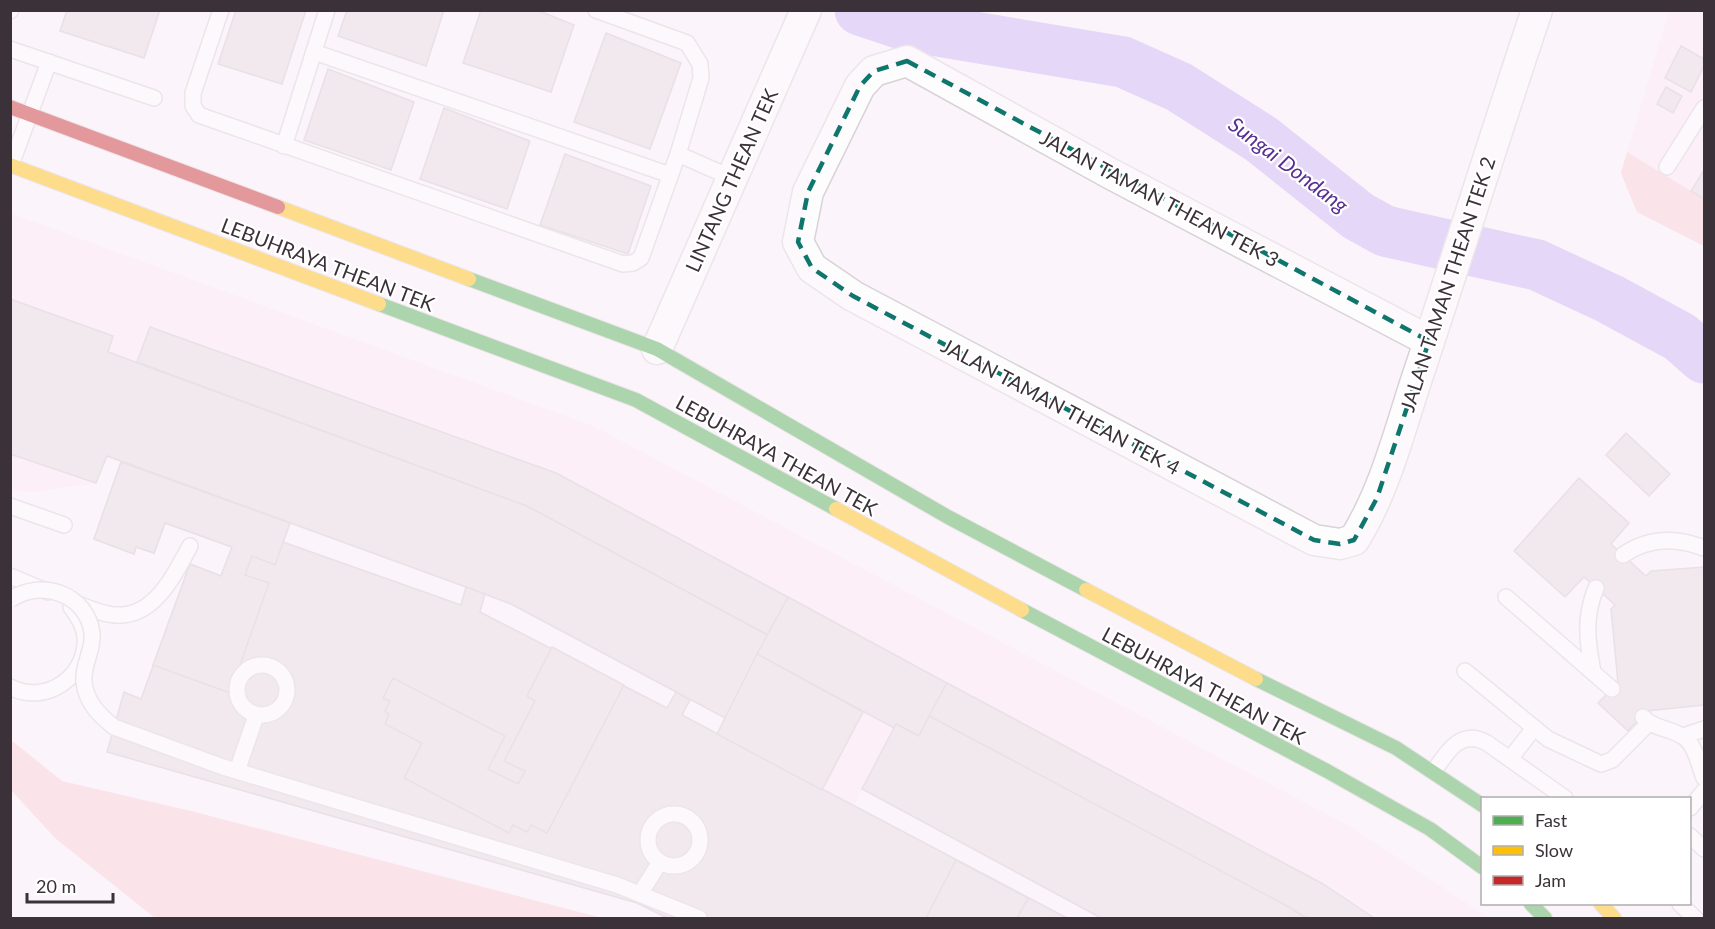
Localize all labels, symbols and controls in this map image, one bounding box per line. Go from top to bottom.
street label: LINTANG THEAN TEK [680,84,783,275]
water label: Sungai Dondang [1224,111,1354,218]
street label: JALAN TAMAN THEAN TEK 3 [1037,125,1283,271]
street label: JALAN TAMAN THEAN TEK 2 [1394,154,1500,414]
street label: LEBUHRAYA THEAN TEK [218,212,439,316]
street label: JALAN TAMAN THEAN TEK 4 [938,333,1185,479]
street label: LEBUHRAYA THEAN TEK [672,390,882,521]
street label: LEBUHRAYA THEAN TEK [1098,621,1310,749]
legend [1481,797,1691,905]
text: Fast [1535,809,1568,831]
text: Slow [1535,839,1573,861]
scale bar [27,866,112,904]
text: Jam [1535,869,1566,891]
text: 20 m [36,875,76,897]

